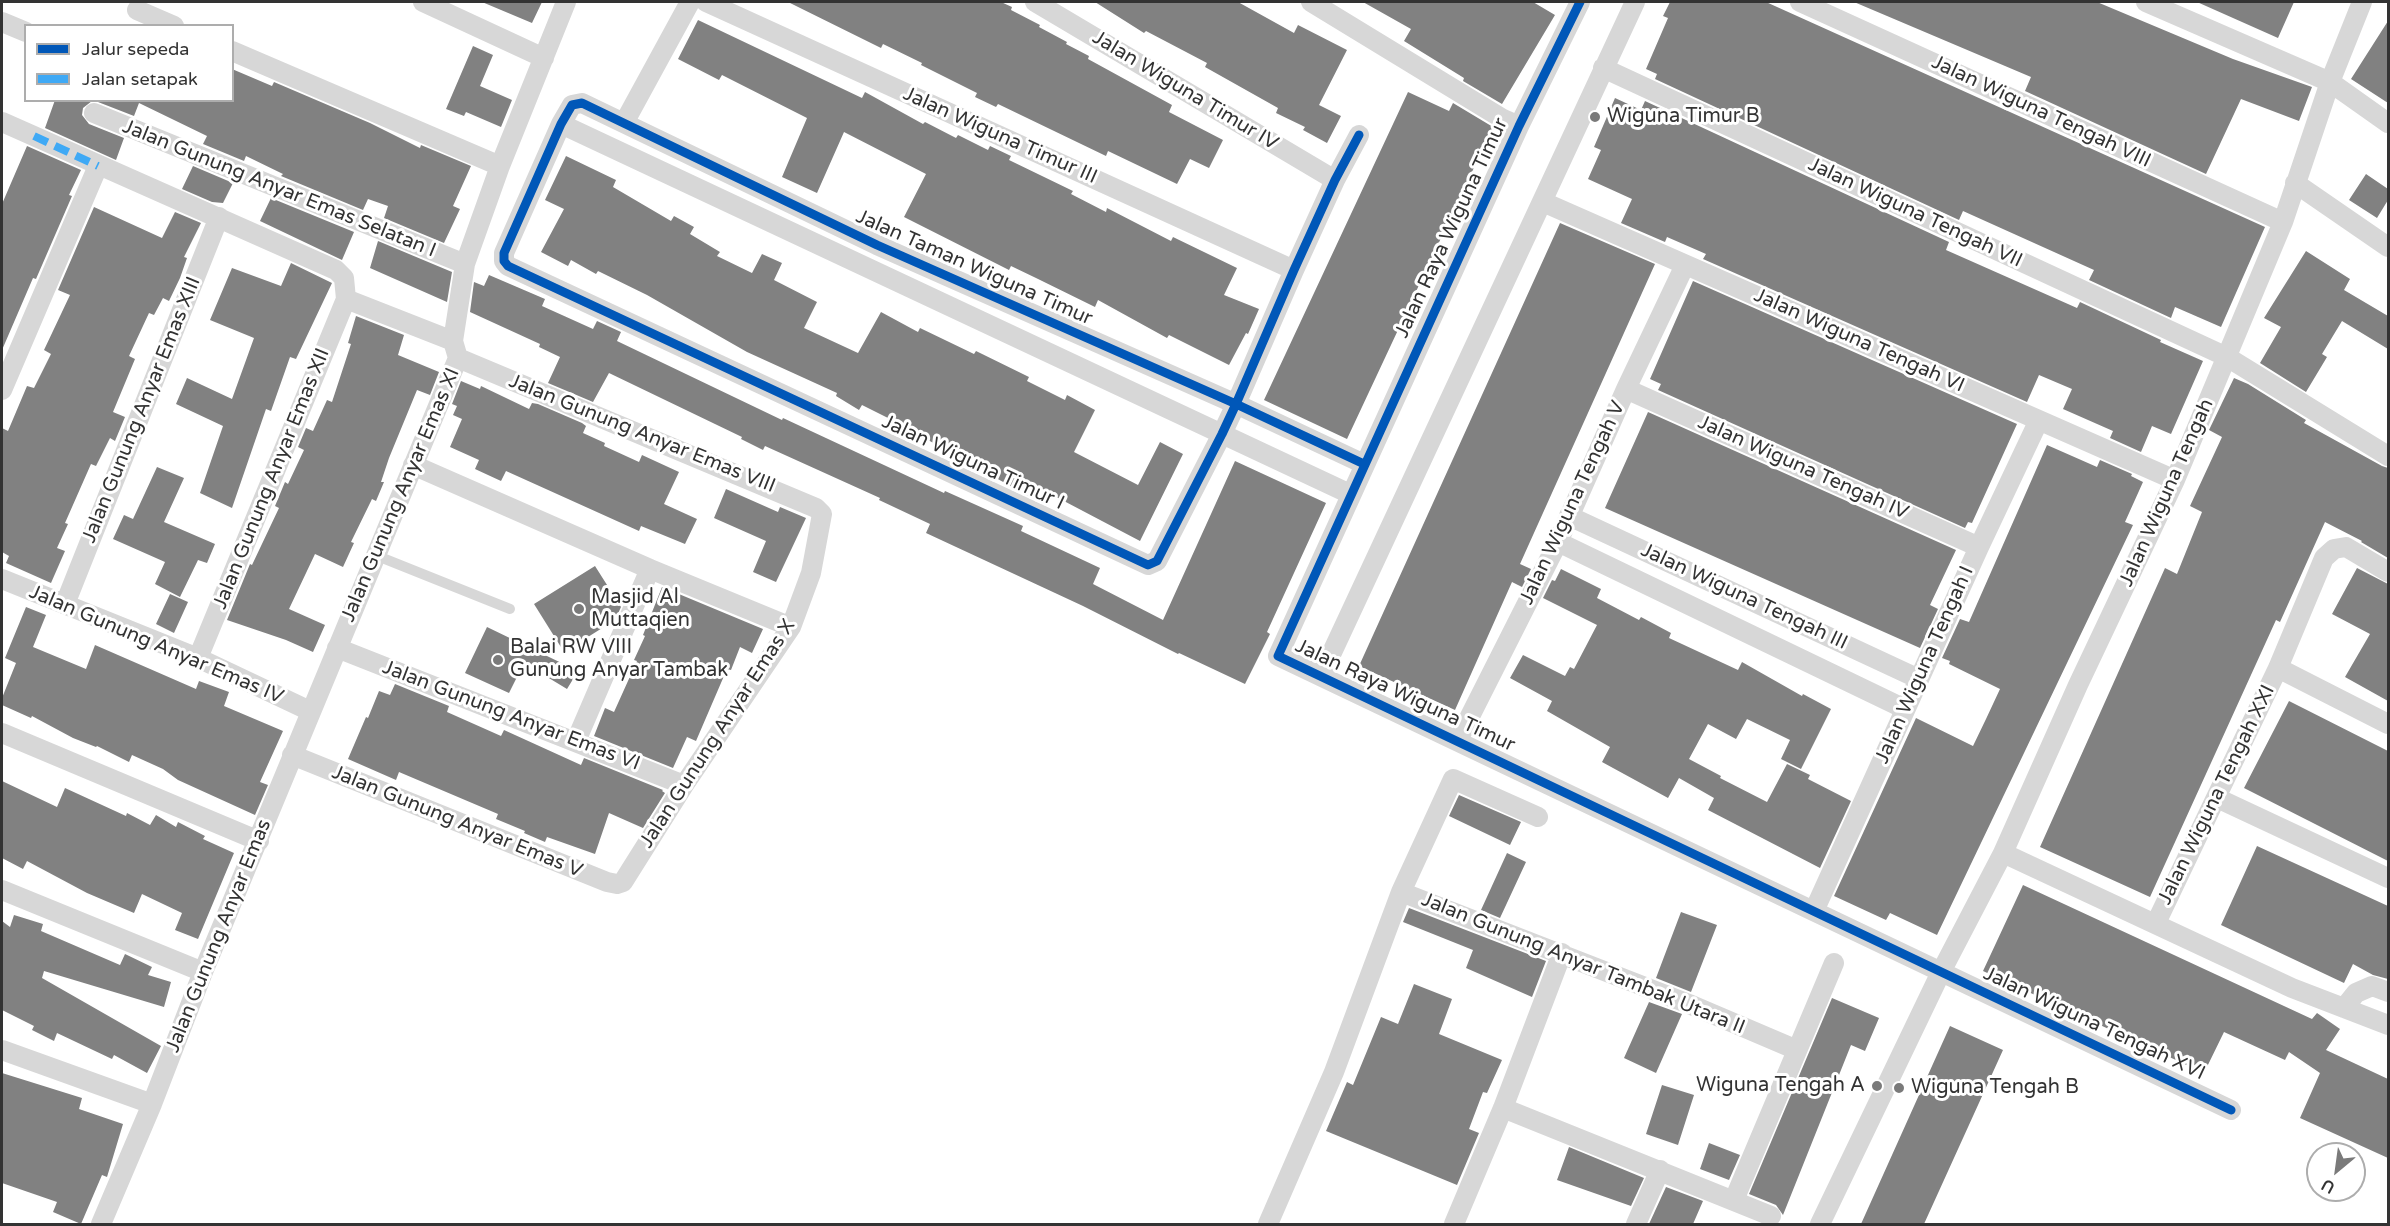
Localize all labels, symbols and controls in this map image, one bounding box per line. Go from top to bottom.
legend [24,24,234,102]
street label: Jalan Wiguna Timur IV [1088,26,1282,156]
text: Jalur sepeda [82,38,189,60]
street label: Jalan Wiguna Tengah VIII [1928,51,2154,173]
text: Jalan setapak [82,68,198,90]
street label: Jalan Wiguna Timur III [899,82,1101,190]
place label: Wiguna Timur B [1607,105,1760,129]
marker: Wiguna Timur B [1588,110,1602,124]
street label: Jalan Raya Wiguna Timur [1390,114,1514,342]
street label: Jalan Gunung Anyar Emas Selatan I [119,115,439,263]
street label: Jalan Wiguna Tengah VII [1804,153,2026,273]
street label: Jalan Taman Wiguna Timur [852,205,1096,331]
street label: Jalan Gunung Anyar Emas XIII [78,273,206,547]
street label: Jalan Wiguna Tengah VI [1750,284,1968,398]
street label: Jalan Gunung Anyar Emas XII [209,345,335,613]
street label: Jalan Gunung Anyar Emas XI [337,364,465,626]
street label: Jalan Gunung Anyar Emas VIII [505,369,779,499]
street label: Jalan Wiguna Tengah [2115,395,2219,591]
street label: Jalan Wiguna Tengah V [1515,397,1631,609]
street label: Jalan Wiguna Timur I [878,410,1068,516]
street label: Jalan Wiguna Tengah IV [1694,411,1912,525]
street label: Jalan Wiguna Tengah III [1637,539,1851,655]
street label: Jalan Wiguna Tengah I [1871,562,1979,768]
street label: Jalan Gunung Anyar Emas IV [25,580,287,710]
place label: Masjid Al Muttaqien [591,586,690,633]
marker: Masjid Al Muttaqien [572,602,586,616]
street label: Jalan Gunung Anyar Emas X [635,615,801,853]
street label: Jalan Raya Wiguna Timur [1291,634,1519,758]
place label: Balai RW VIII Gunung Anyar Tambak [510,636,728,683]
marker: Balai RW VIII Gunung Anyar Tambak [491,653,505,667]
street label: Jalan Gunung Anyar Emas VI [379,656,643,776]
street label: Jalan Wiguna Tengah XXI [2153,681,2281,909]
street label: Jalan Gunung Anyar Emas V [328,761,586,883]
street label: Jalan Gunung Anyar Emas [161,816,277,1056]
street label: Jalan Gunung Anyar Tambak Utara II [1418,888,1748,1040]
street label: Jalan Wiguna Tengah XVI [1979,962,2209,1086]
place label: Wiguna Tengah A [1696,1074,1865,1098]
place label: Wiguna Tengah B [1911,1076,2079,1100]
marker: Wiguna Tengah A [1870,1079,1884,1093]
marker: Wiguna Tengah B [1892,1081,1906,1095]
north arrow [2306,1142,2366,1202]
text: U [2318,1174,2338,1198]

